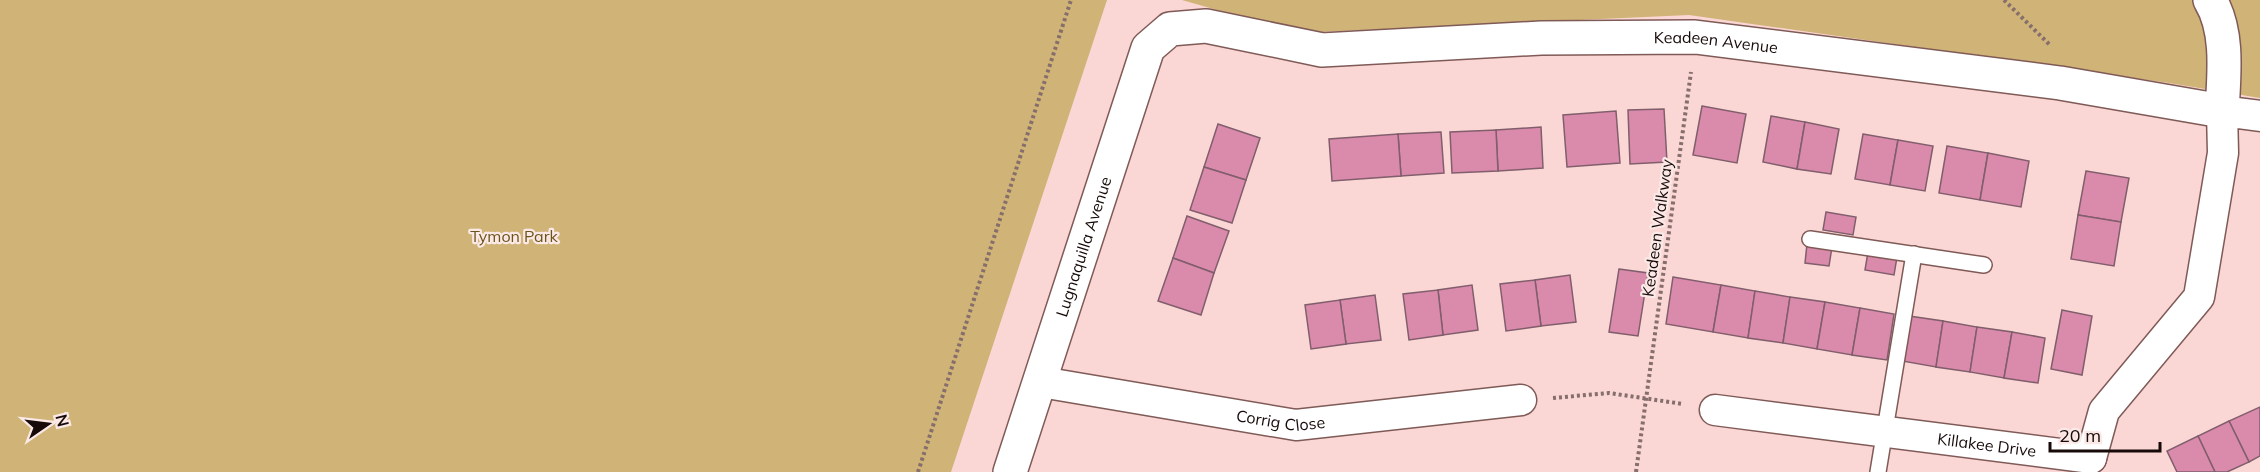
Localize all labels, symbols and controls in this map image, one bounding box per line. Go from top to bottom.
street label: Keadeen Avenue [1654,27,1779,57]
street label: Keadeen Walkway [1637,157,1677,298]
street label: Lugnaquilla Avenue [1051,174,1116,319]
park label: Tymon Park [470,226,559,246]
north arrow [18,394,78,454]
street label: Corrig Close [1235,405,1326,435]
text: N [51,412,74,429]
scale bar [2050,415,2160,453]
text: 20 m [2059,424,2101,447]
street label: Killakee Drive [1936,428,2037,461]

